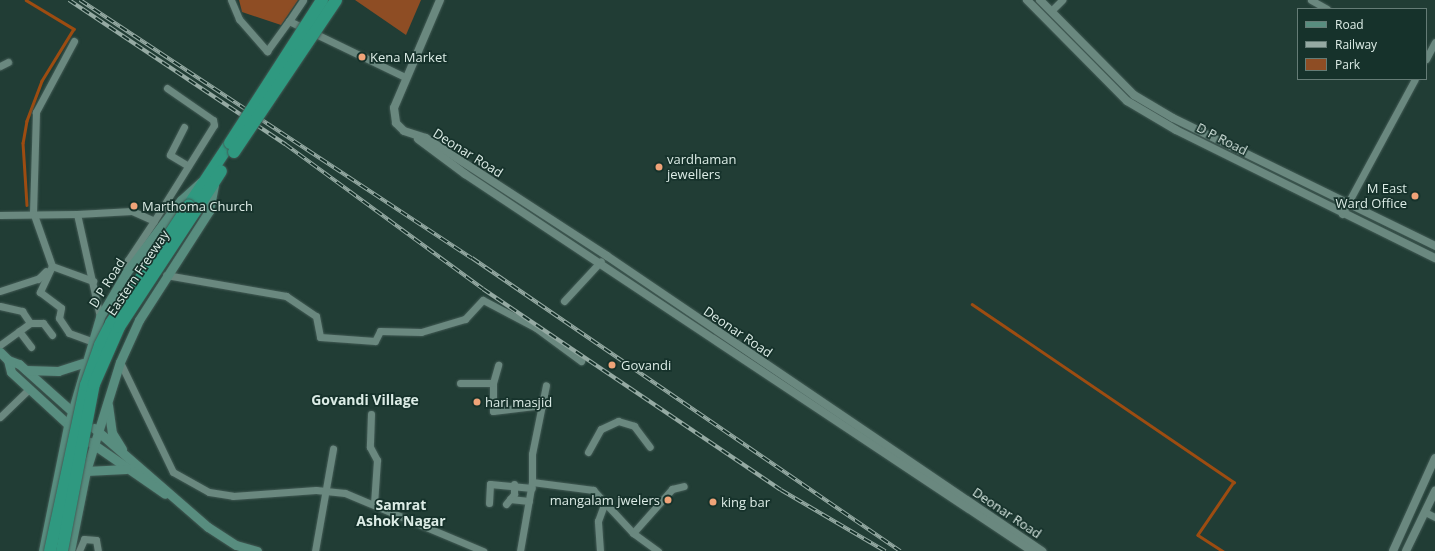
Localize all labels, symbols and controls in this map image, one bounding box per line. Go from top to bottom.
legend [1297,8,1427,80]
text: Road [1335,16,1364,33]
text: Railway [1335,36,1377,53]
place label: Kena Market [370,49,447,65]
marker: Kena Market [357,52,367,62]
text: Park [1335,56,1360,73]
street label: D P Road [1194,120,1250,158]
street label: Deonar Road [430,125,506,181]
place label: vardhaman jewellers [667,152,736,183]
marker: vardhaman jewellers [654,162,664,172]
place label: M East Ward Office [1335,181,1407,212]
marker: M East Ward Office [1410,191,1420,201]
place label: Marthoma Church [142,198,253,214]
marker: Marthoma Church [129,201,139,211]
street label: Eastern Freeway [104,227,172,319]
street label: D P Road [86,256,128,310]
street label: Deonar Road [701,303,775,361]
place label: Govandi [621,357,671,373]
marker: Govandi [606,359,618,371]
district label: Govandi Village [311,392,419,408]
place label: hari masjid [485,394,552,410]
marker: hari masjid [472,397,482,407]
street label: Deonar Road [970,484,1044,542]
place label: mangalam jwelers [550,492,660,508]
place label: king bar [721,494,770,510]
marker: mangalam jwelers [663,495,673,505]
district label: Samrat Ashok Nagar [356,497,446,530]
marker: king bar [708,497,718,507]

